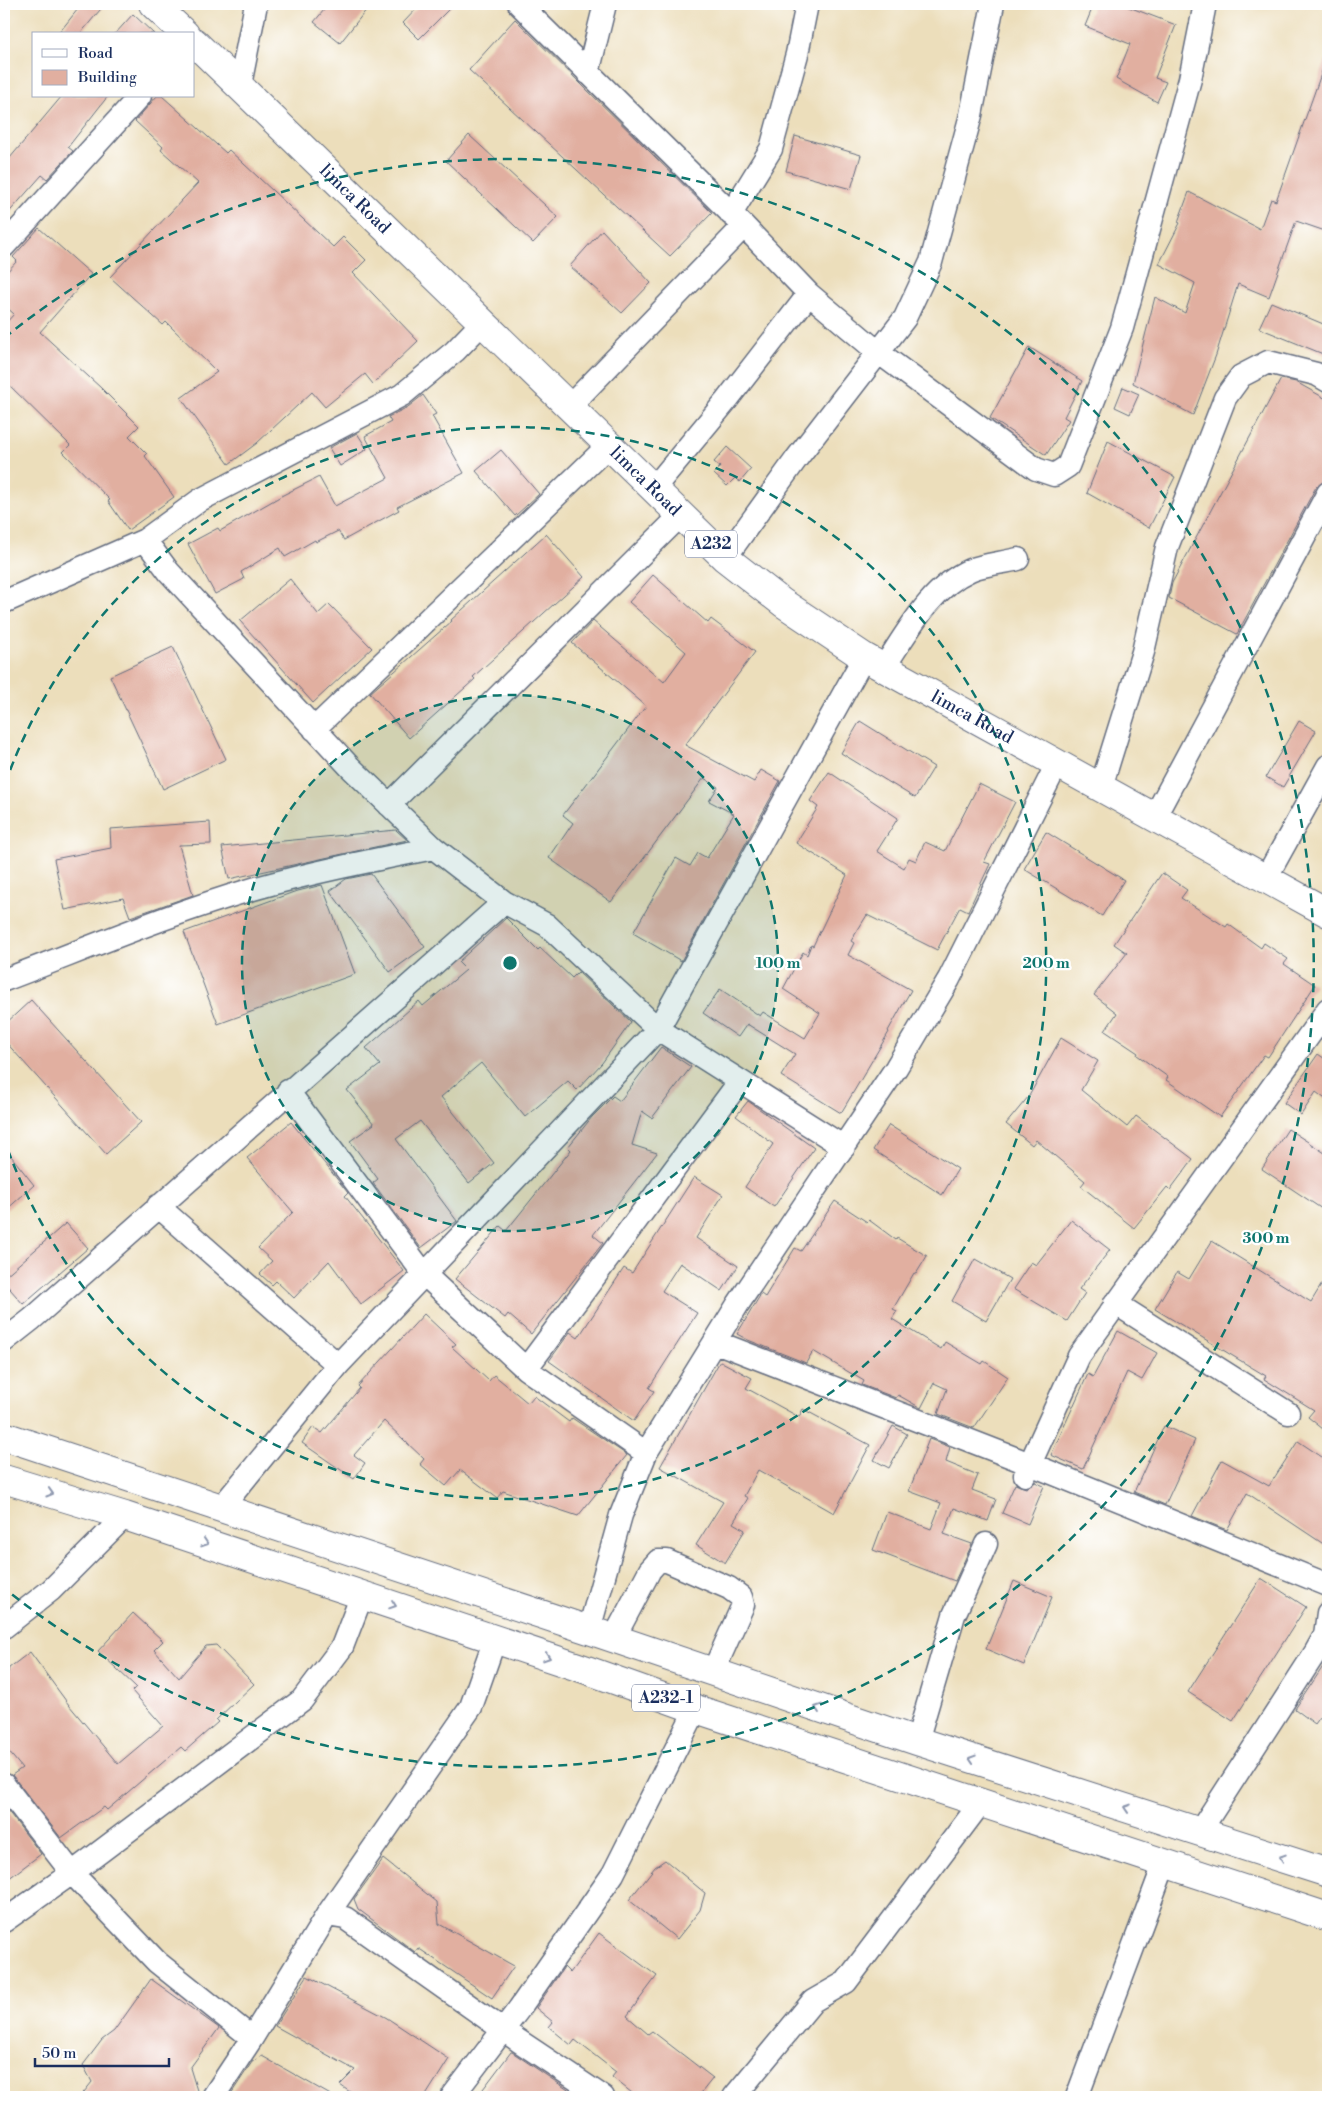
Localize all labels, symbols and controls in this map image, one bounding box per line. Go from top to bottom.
legend [32,32,195,98]
text: Road [78,44,113,63]
text: Building [77,68,137,87]
street label: limca Road [315,159,396,239]
street label: limca Road [605,441,687,521]
road number: A232 [685,530,737,558]
street label: limca Road [927,685,1018,749]
centre of rings [501,954,519,972]
text: 100 m [756,954,801,973]
text: 200 m [1022,954,1070,973]
text: 300 m [1243,1229,1290,1248]
one-way arrow [46,1488,54,1498]
one-way arrow [200,1537,209,1547]
one-way arrow [388,1599,396,1609]
one-way arrow [542,1651,550,1661]
road number: A232-1 [632,1685,700,1712]
one-way arrow [814,1704,823,1714]
one-way arrow [969,1755,977,1765]
one-way arrow [1124,1804,1132,1814]
one-way arrow [1278,1854,1287,1864]
scale bar [35,2036,169,2068]
text: 50 m [42,2044,76,2063]

